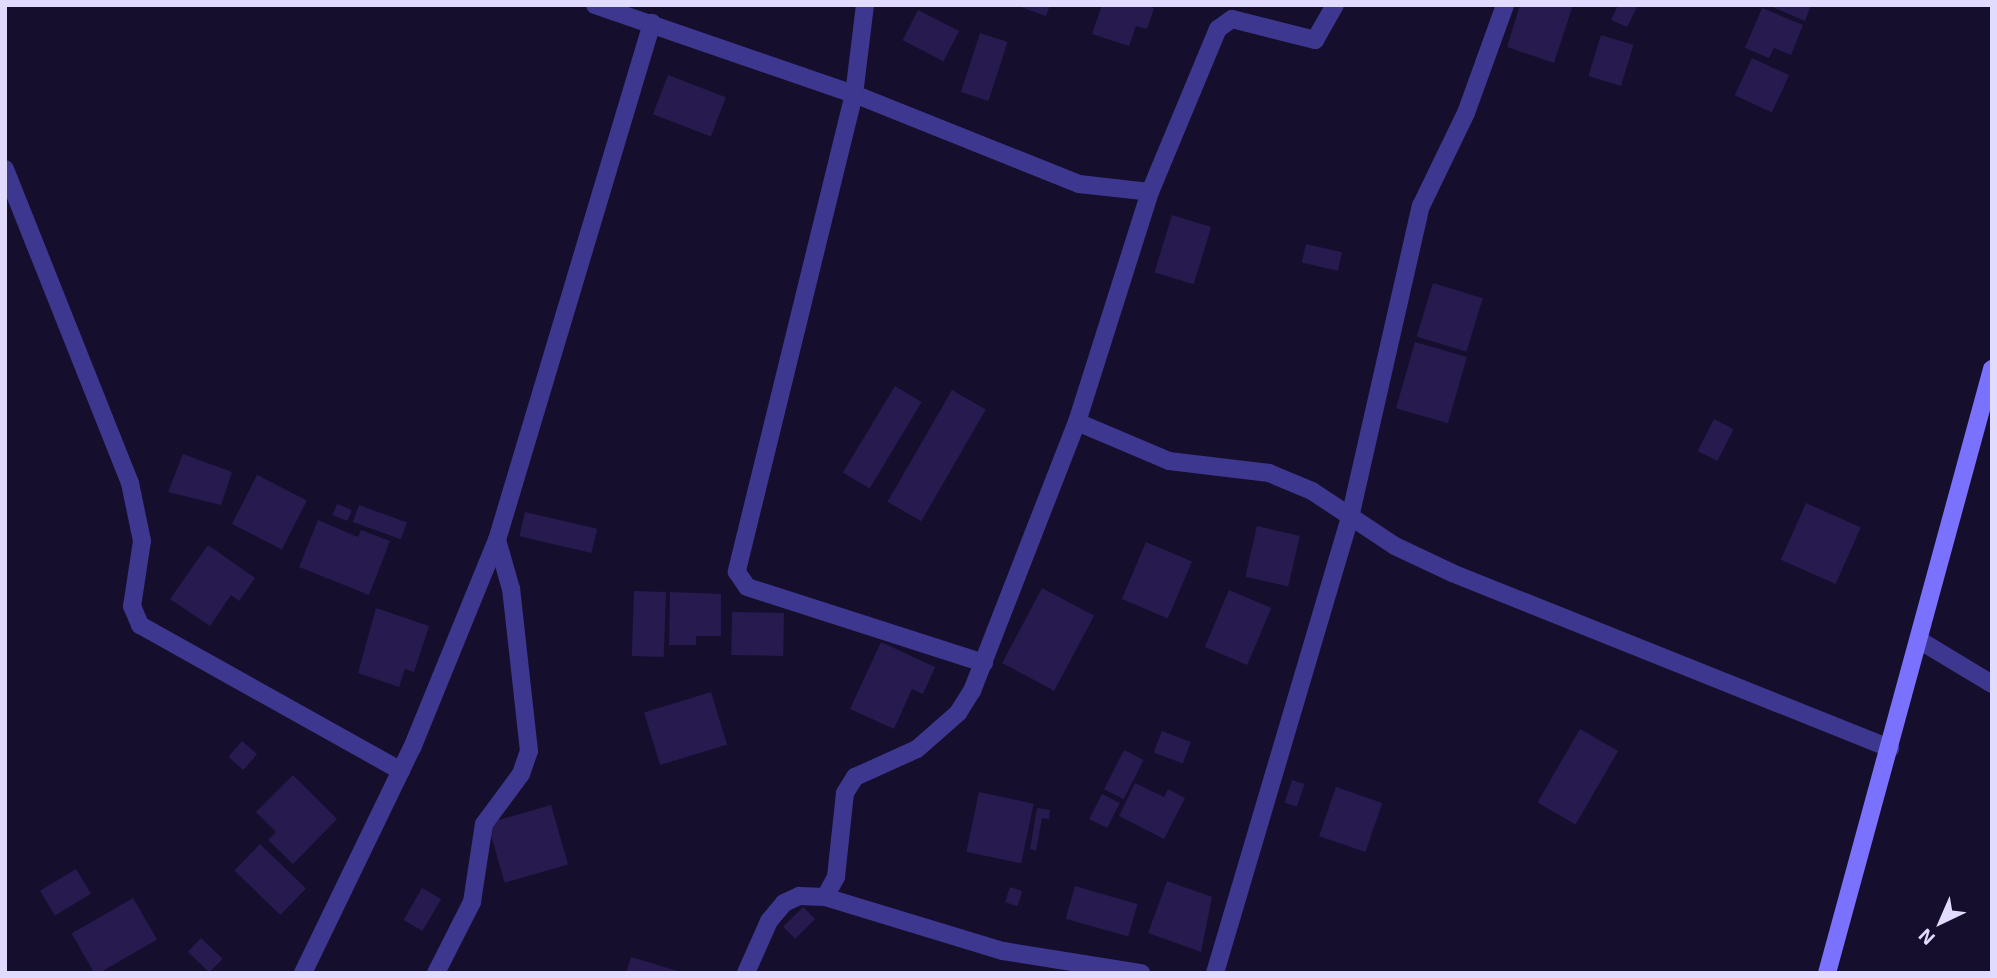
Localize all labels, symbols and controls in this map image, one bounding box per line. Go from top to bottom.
north arrow [1906,887,1976,957]
text: N [1913,924,1939,951]

